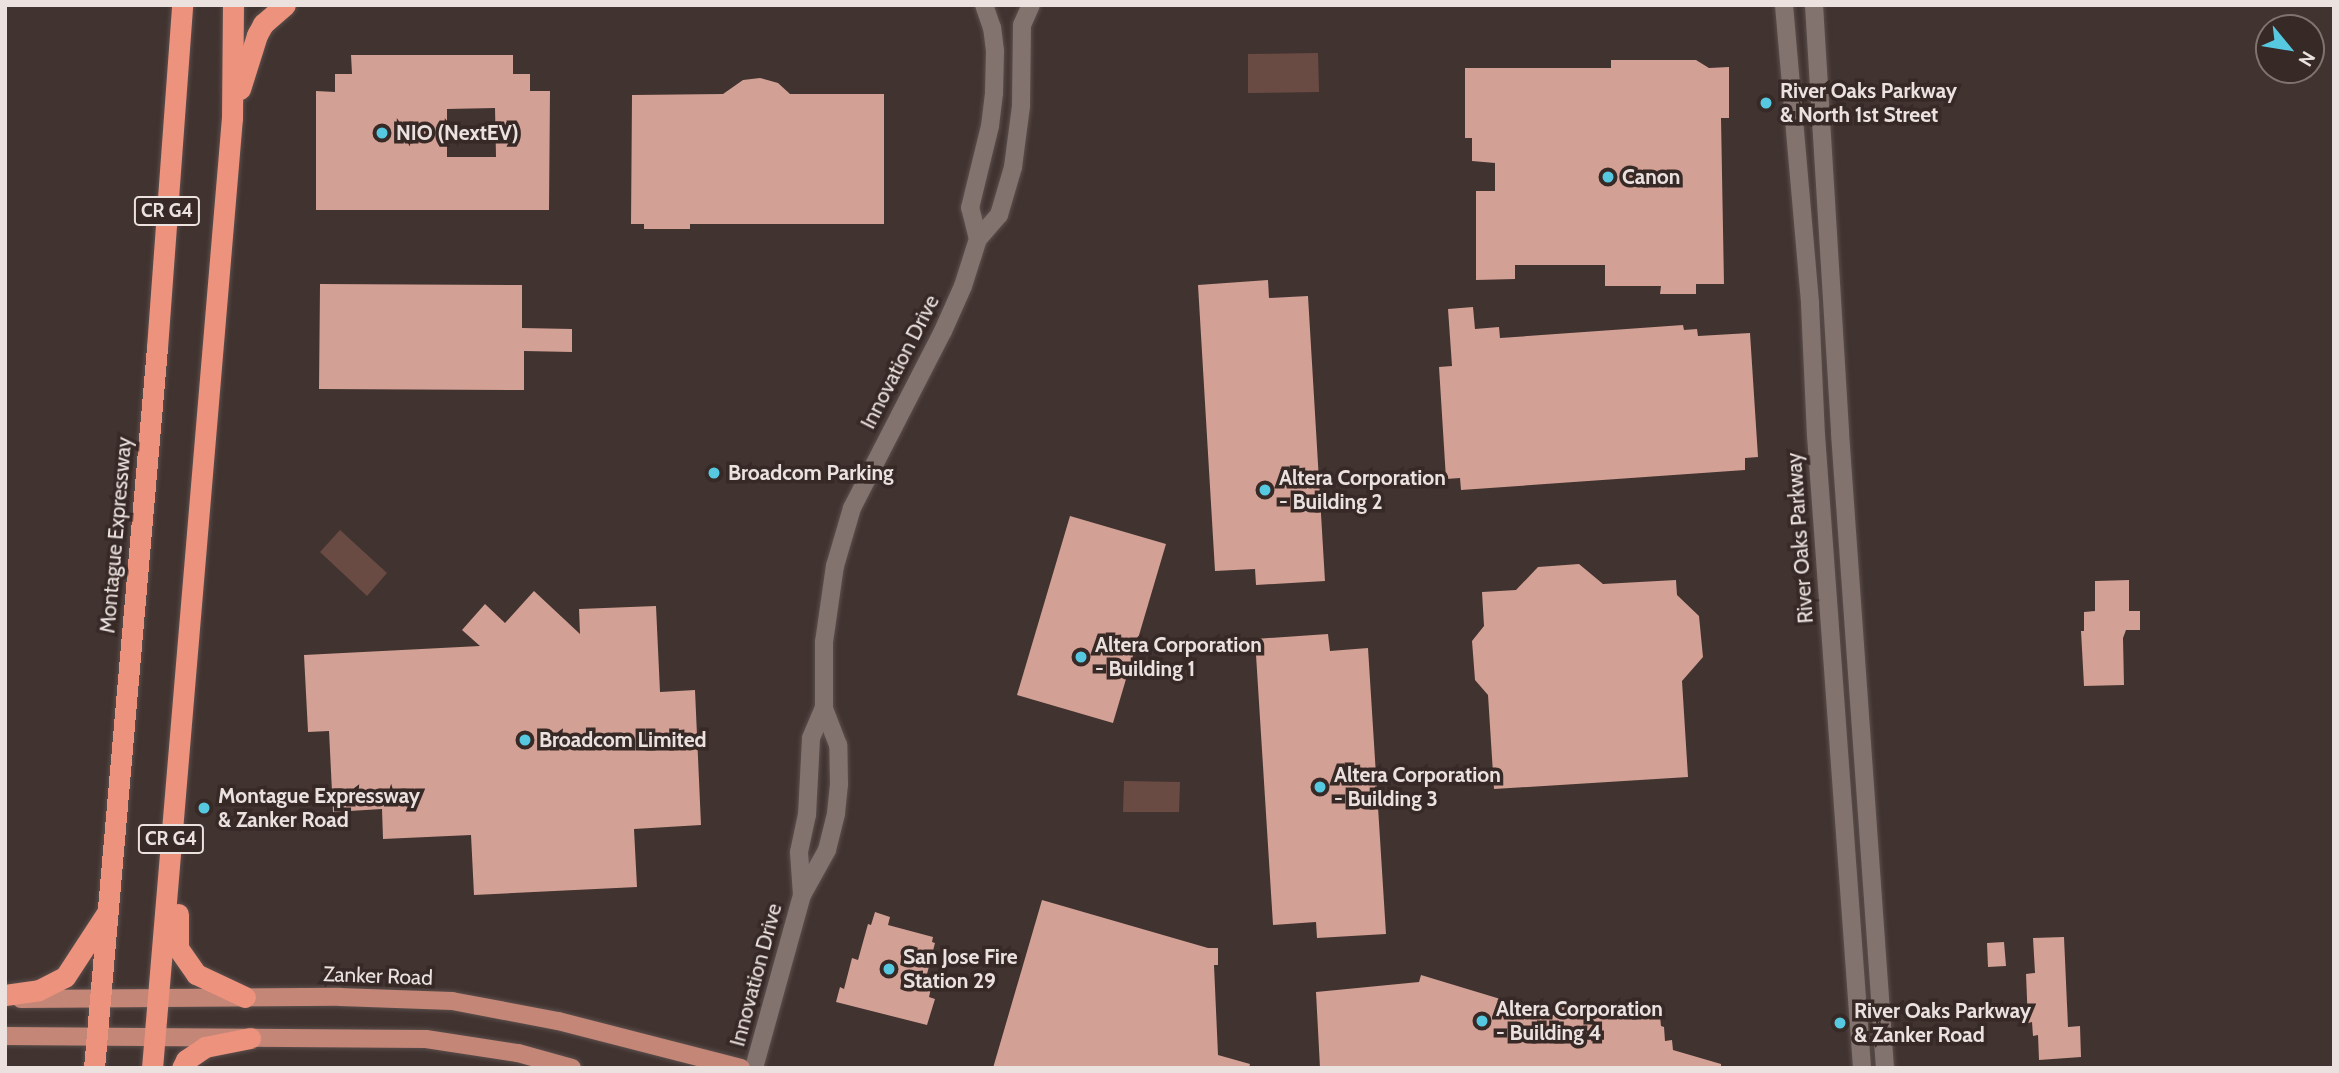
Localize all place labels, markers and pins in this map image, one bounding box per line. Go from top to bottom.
place label: River Oaks Parkway & North 1st Street [1780,78,1957,128]
marker: River Oaks Parkway & North 1st Street [1758,95,1774,111]
place label: NIO (NextEV) [396,120,519,146]
marker: NIO (NextEV) [374,125,390,141]
place label: Canon [1622,164,1680,190]
marker: Canon [1600,169,1616,185]
place label: Broadcom Parking [728,460,894,486]
marker: Broadcom Parking [706,465,722,481]
place label: Altera Corporation - Building 2 [1279,465,1446,515]
marker: Altera Corporation - Building 2 [1257,482,1273,498]
place label: Altera Corporation - Building 1 [1095,632,1262,682]
marker: Altera Corporation - Building 1 [1073,649,1089,665]
place label: Broadcom Limited [539,727,706,753]
marker: Broadcom Limited [517,732,533,748]
place label: Altera Corporation - Building 3 [1334,762,1501,812]
marker: Altera Corporation - Building 3 [1312,779,1328,795]
place label: Montague Expressway & Zanker Road [218,783,420,833]
marker: Montague Expressway & Zanker Road [196,800,212,816]
place label: San Jose Fire Station 29 [903,944,1017,994]
marker: San Jose Fire Station 29 [881,961,897,977]
place label: Altera Corporation - Building 4 [1496,996,1663,1046]
place label: River Oaks Parkway & Zanker Road [1854,998,2031,1048]
marker: Altera Corporation - Building 4 [1474,1013,1490,1029]
marker: River Oaks Parkway & Zanker Road [1832,1015,1848,1031]

